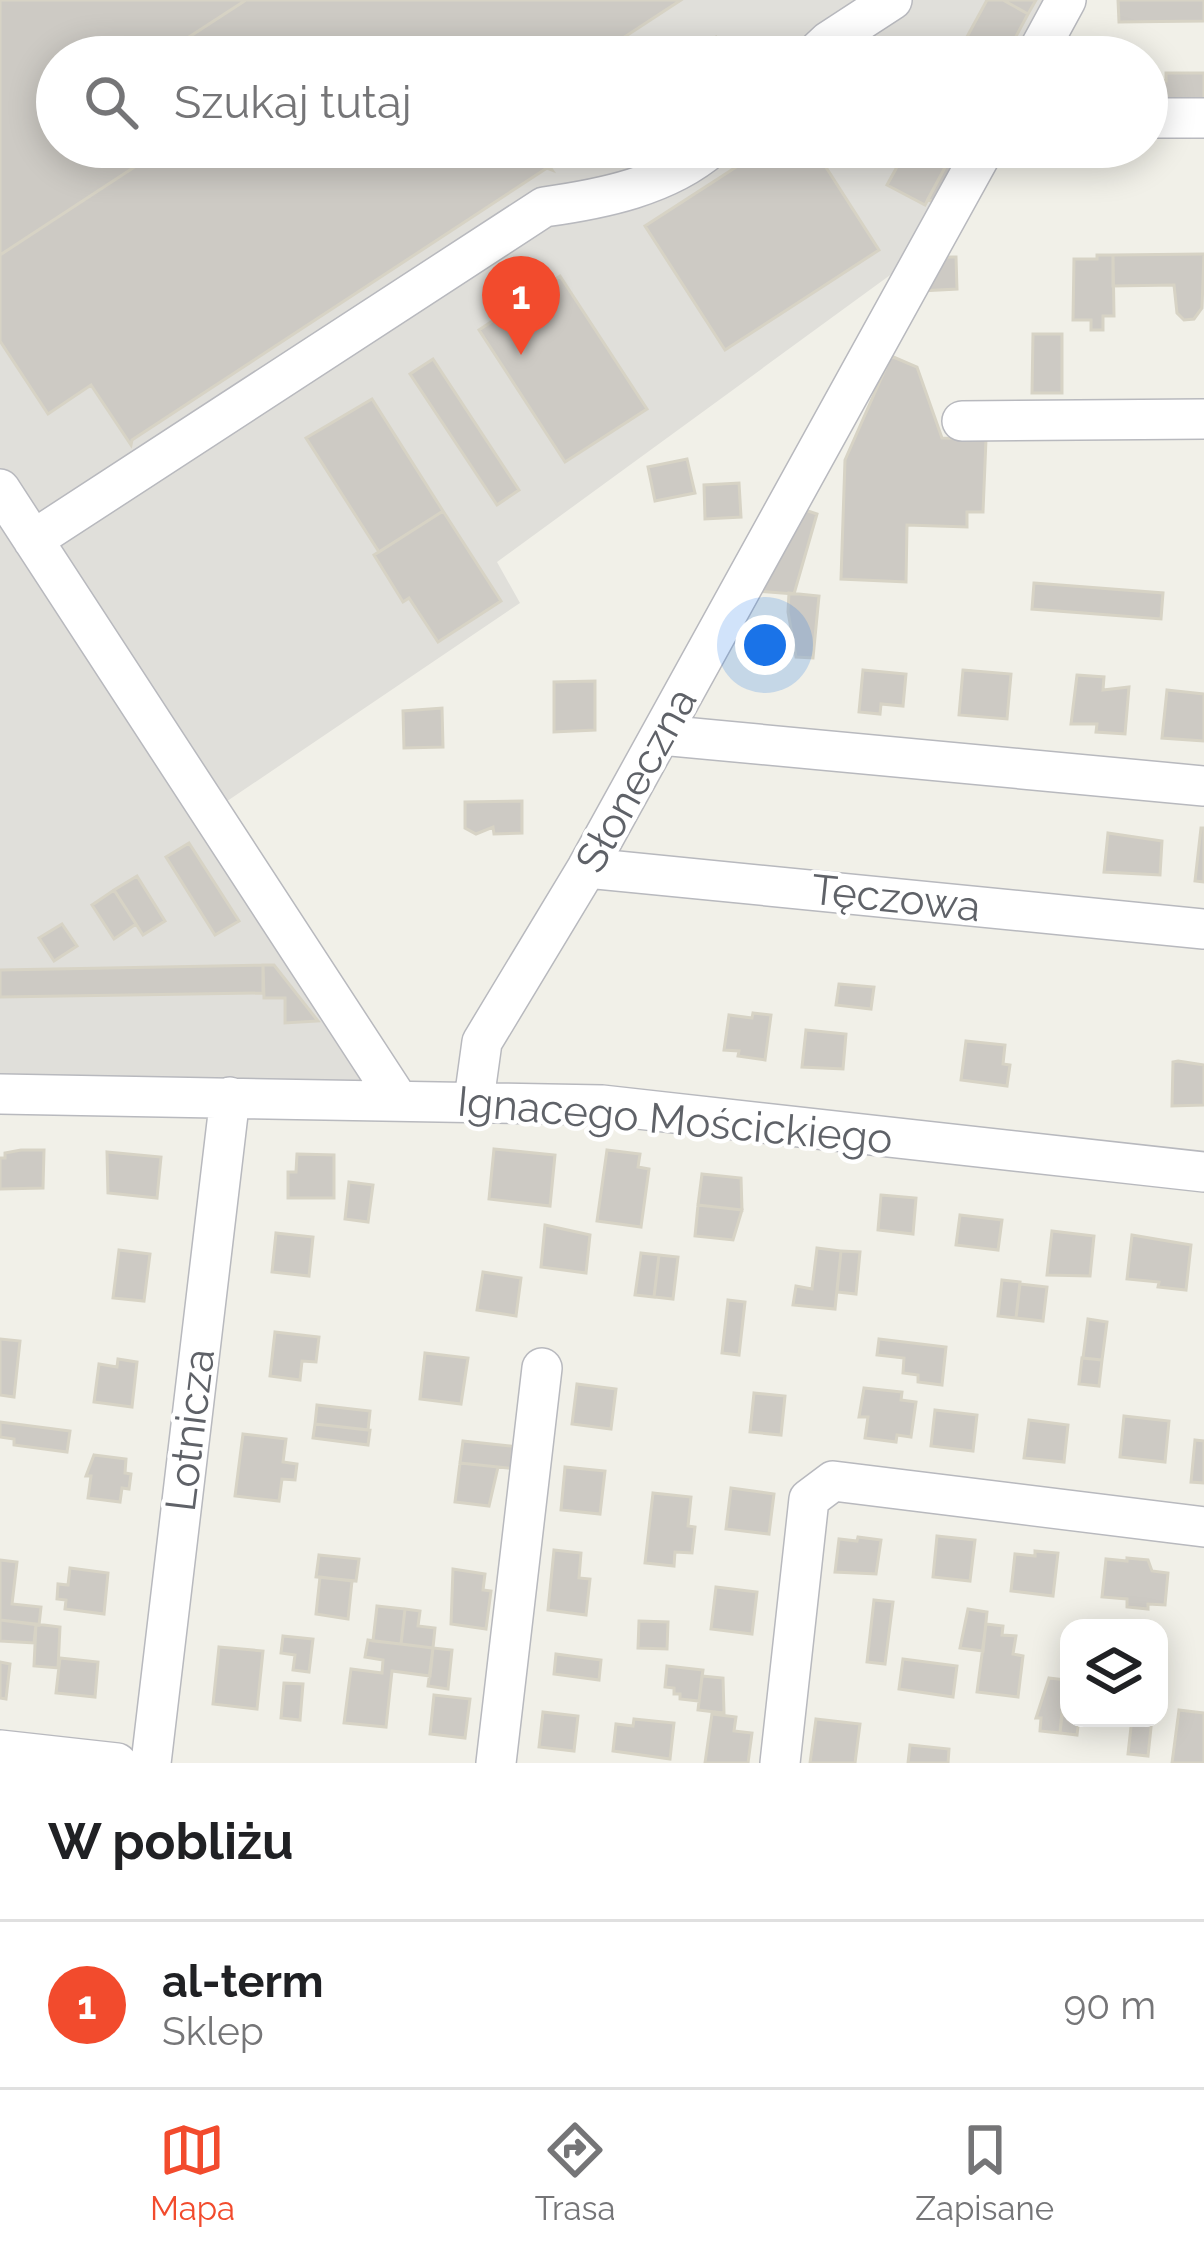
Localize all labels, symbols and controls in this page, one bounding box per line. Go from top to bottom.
search box [36,36,1168,168]
icon: search [78,69,144,135]
text: Szukaj tutaj [174,76,412,129]
pin: 1 [482,256,560,355]
your location [735,615,795,675]
street label: Słoneczna [565,679,707,881]
street label: Tęczowa [809,865,983,931]
street label: Ignacego Mościckiego [455,1077,895,1163]
street label: Lotnicza [156,1346,224,1514]
map controls [1060,1619,1168,1727]
button: layers [1060,1619,1168,1727]
text: W pobliżu [48,1811,294,1871]
text: al-term [162,1955,324,2008]
text: 1 [77,1982,97,2028]
text: 90 m [1063,1982,1156,2028]
text: Sklep [162,2008,264,2054]
tab: Mapa [150,2117,235,2228]
tab: Trasa [535,2117,615,2228]
tab: Zapisane [915,2117,1054,2228]

